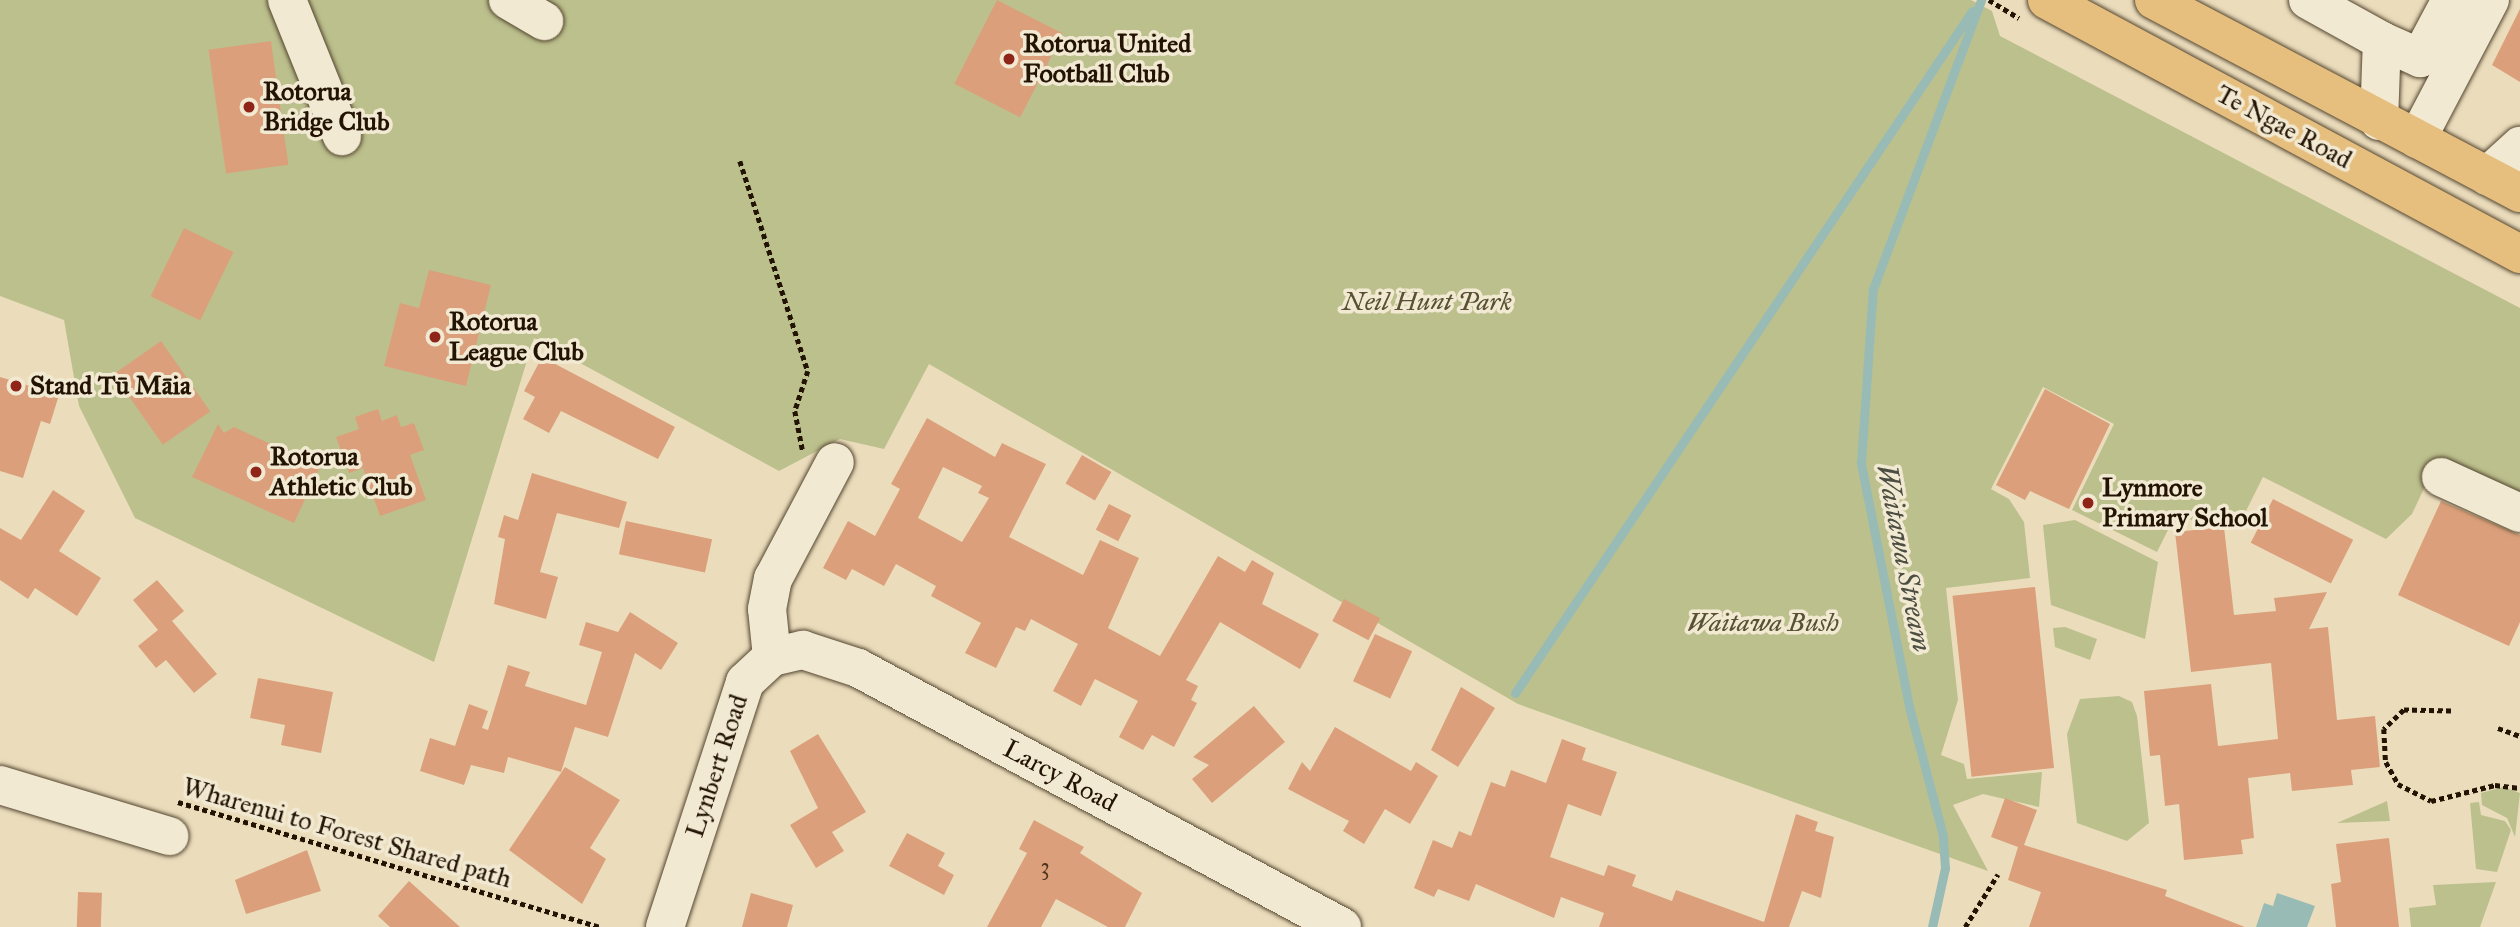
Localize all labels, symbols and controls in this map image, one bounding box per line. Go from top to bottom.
place label: Rotorua United Football Club [1023,28,1191,90]
marker: Rotorua United Football Club [1001,51,1017,67]
place label: Rotorua Bridge Club [263,76,390,138]
street label: Te Ngae Road [2211,78,2357,176]
marker: Rotorua Bridge Club [241,99,257,115]
park label: Neil Hunt Park [1342,286,1512,318]
place label: Rotorua League Club [449,306,584,368]
marker: Rotorua League Club [427,329,443,345]
place label: Stand Tū Māia [30,370,191,402]
marker: Stand Tū Māia [8,378,24,394]
place label: Rotorua Athletic Club [270,441,413,503]
water label: Waitawa Stream [1869,461,1939,655]
marker: Rotorua Athletic Club [248,464,264,480]
place label: Lynmore Primary School [2102,472,2268,534]
marker: Lynmore Primary School [2080,495,2096,511]
park label: Waitawa Bush [1687,607,1839,639]
street label: Lynbert Road [679,691,755,841]
street label: Larcy Road [998,733,1122,819]
street label: Wharenui to Forest Shared path [179,771,515,895]
house number: 3 [1040,852,1050,880]

